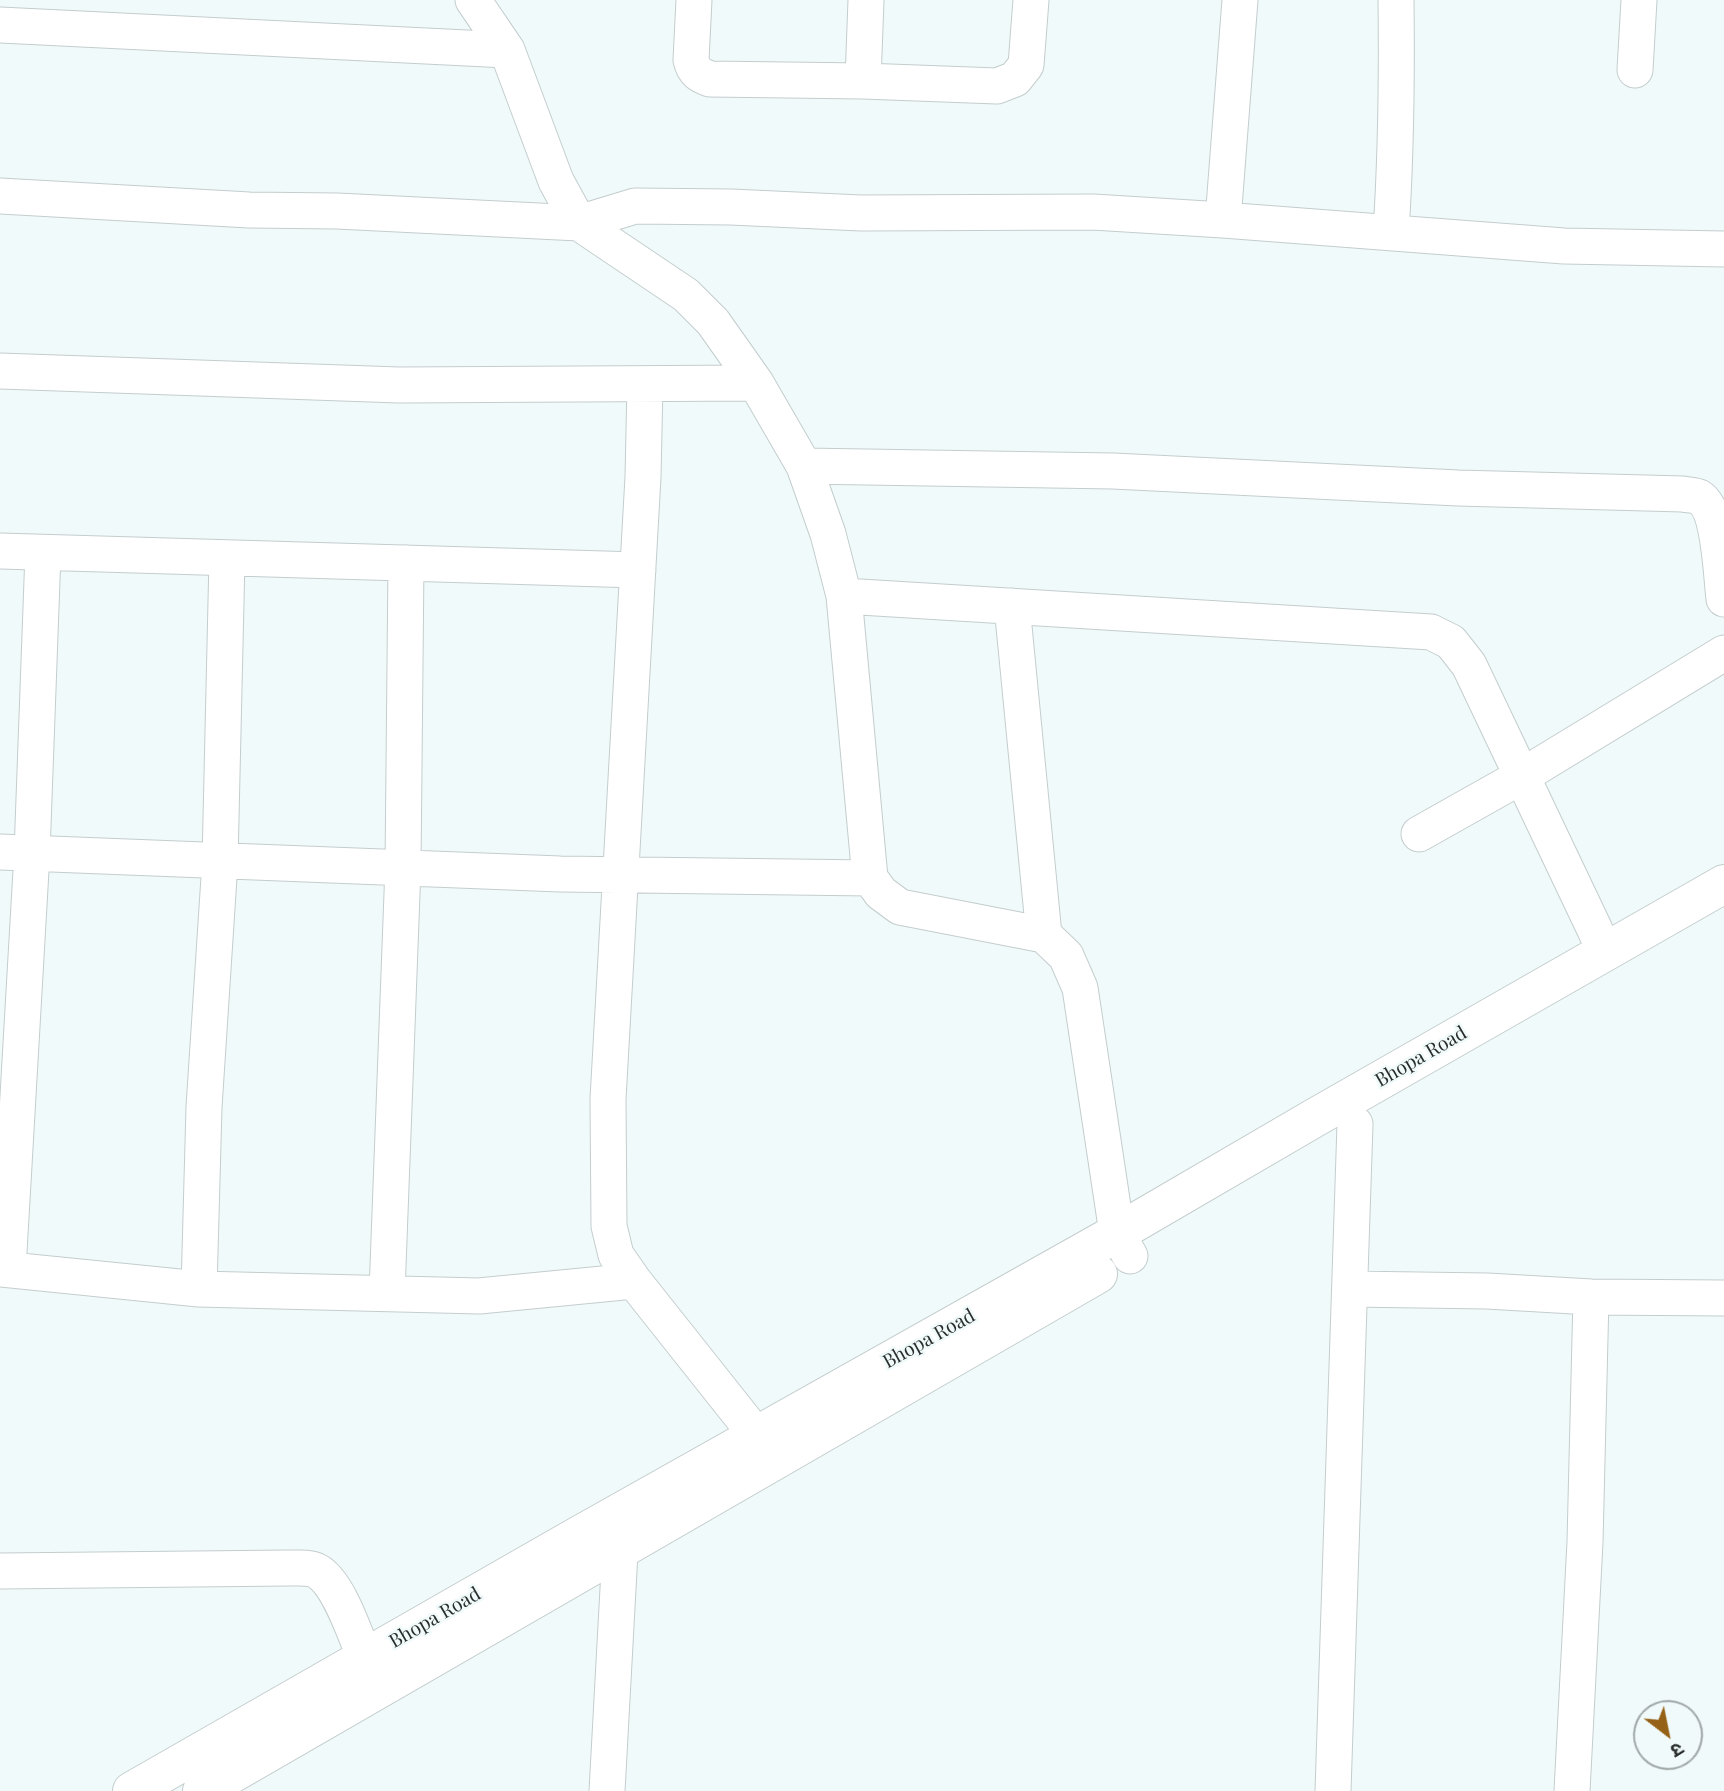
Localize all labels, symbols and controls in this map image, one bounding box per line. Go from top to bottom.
street label: Bhopa Road [1371,1022,1471,1092]
street label: Bhopa Road [879,1304,979,1374]
street label: Bhopa Road [385,1583,485,1653]
north arrow [1633,1700,1703,1770]
text: उ [1666,1737,1690,1765]

